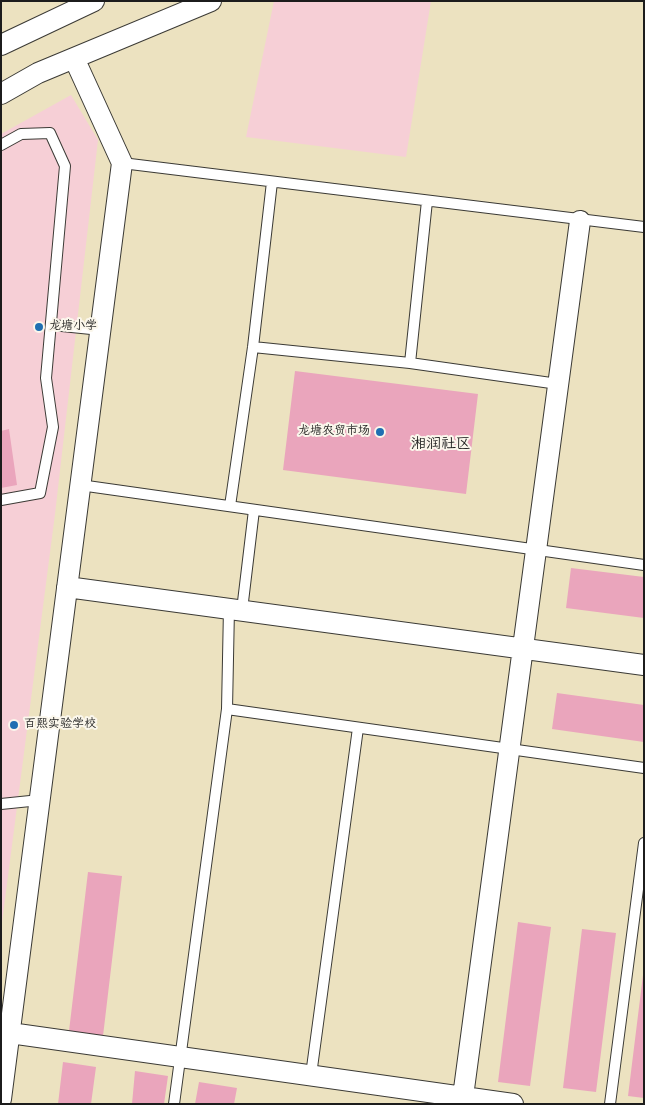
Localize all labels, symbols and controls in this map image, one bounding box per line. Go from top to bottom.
place label: 龙塘小学 [49,320,97,334]
marker: 龙塘小学 [33,321,45,333]
place label: 龙塘农贸市场 [298,425,370,439]
marker: 龙塘农贸市场 [374,426,386,438]
district label: 湘润社区 [411,436,471,454]
place label: 百熙实验学校 [24,718,96,732]
marker: 百熙实验学校 [8,719,20,731]

